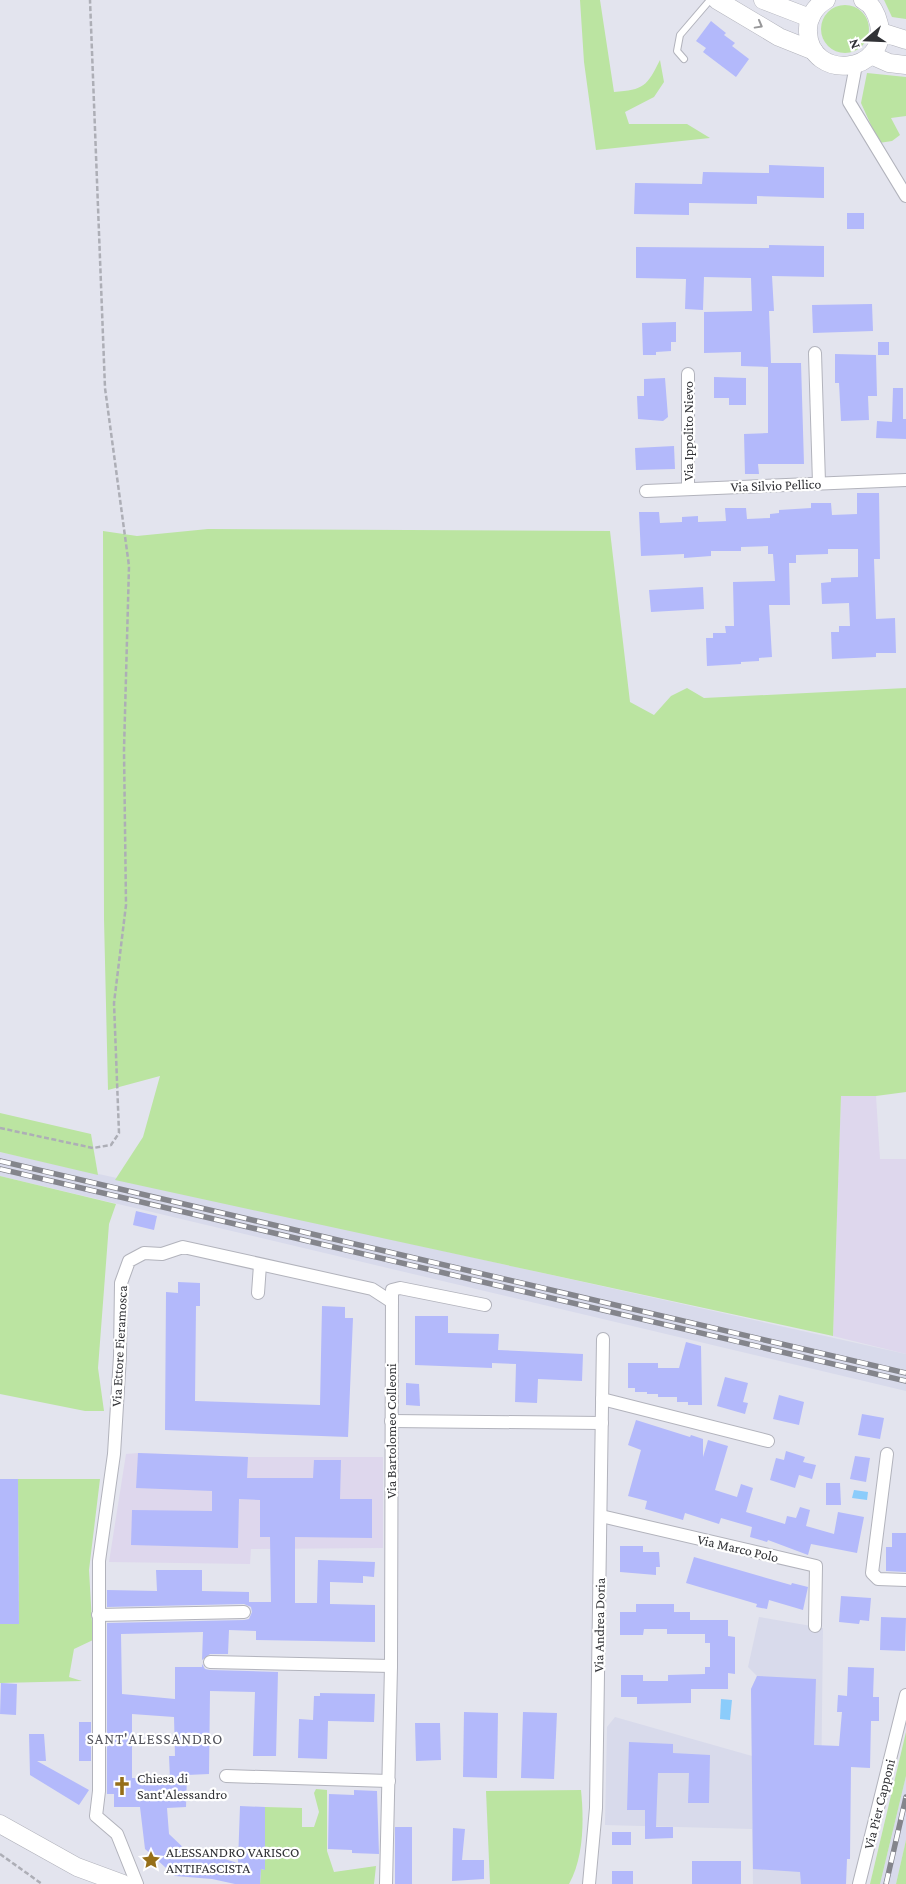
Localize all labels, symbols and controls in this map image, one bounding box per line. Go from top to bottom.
north arrow [841,15,891,65]
one-way arrow [753,19,762,29]
text: N [844,37,863,51]
street label: Via Ippolito Nievo [680,381,696,481]
street label: Via Silvio Pellico [730,475,822,495]
street label: Via Ettore Fieramosca [108,1284,130,1407]
street label: Via Bartolomeo Colleoni [383,1363,399,1499]
street label: Via Marco Polo [696,1531,780,1565]
street label: Via Andrea Doria [590,1577,608,1672]
district label: SANT'ALESSANDRO [87,1731,223,1747]
street label: Via Pier Capponi [860,1757,898,1851]
place label: Chiesa di Sant'Alessandro [137,1770,227,1802]
church icon: Chiesa di Sant'Alessandro [111,1775,133,1797]
place label: ALESSANDRO VARISCO ANTIFASCISTA [166,1844,299,1876]
place icon: ALESSANDRO VARISCO ANTIFASCISTA [140,1849,162,1871]

